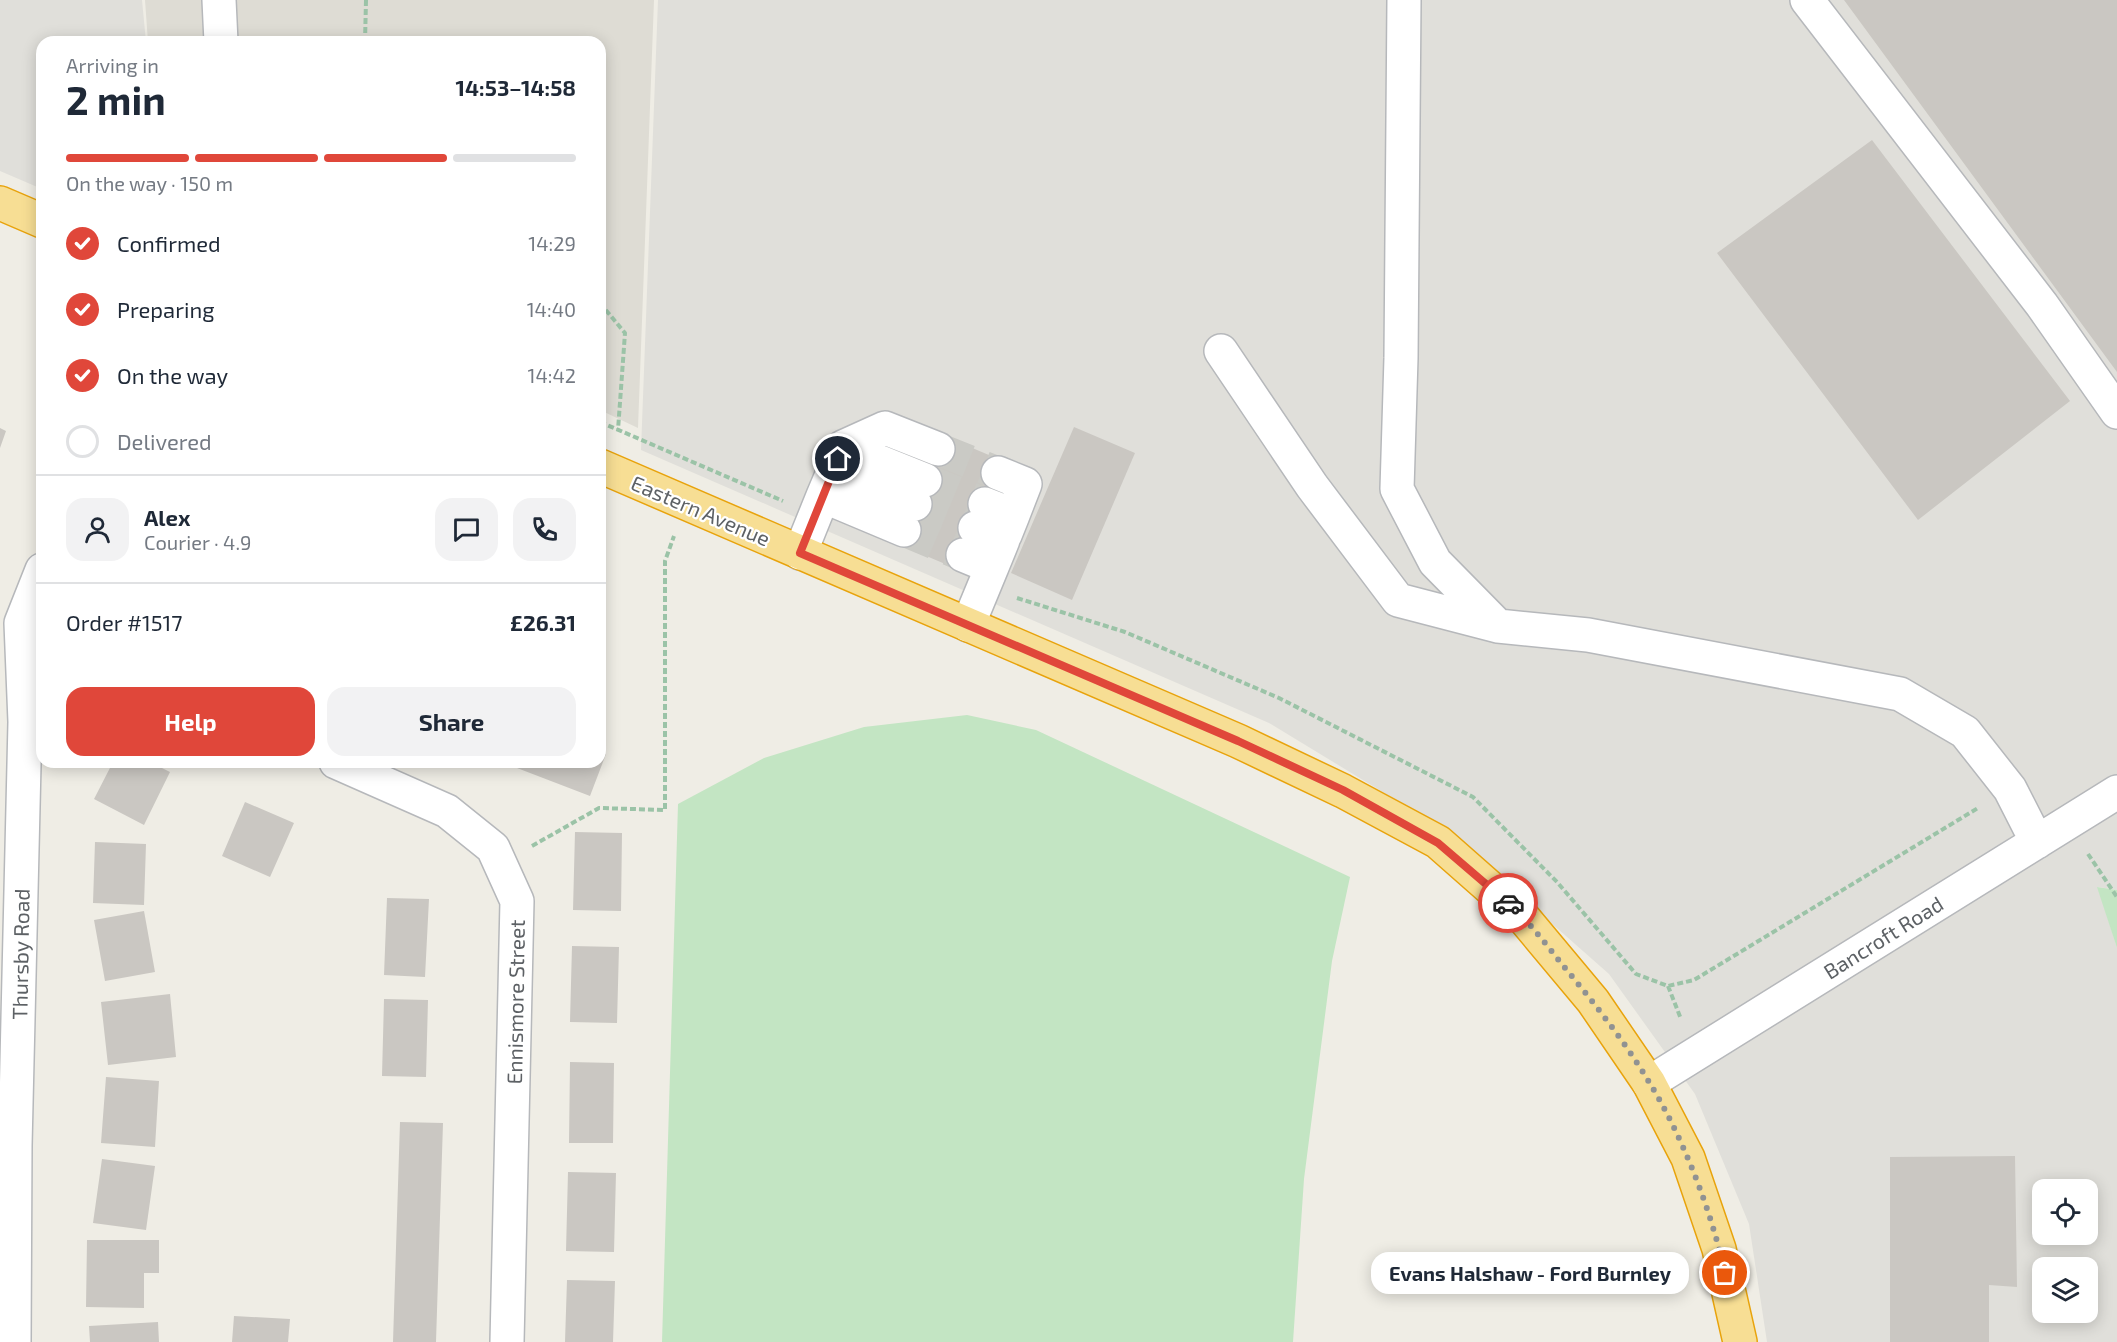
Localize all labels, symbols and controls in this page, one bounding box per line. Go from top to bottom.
text: Arriving in [66,53,159,77]
text: 14:53–14:58 [456,74,576,100]
text: 2 min [66,76,166,123]
text: On the way · 150 m [66,171,233,195]
icon: check [66,227,99,260]
text: Confirmed [117,230,221,256]
text: 14:29 [528,231,576,255]
icon: check [66,293,99,326]
text: Preparing [117,296,215,322]
text: 14:40 [527,297,576,321]
icon: check [66,359,99,392]
text: On the way [117,362,228,388]
text: 14:42 [527,363,576,387]
text: Delivered [117,428,212,454]
pin [812,433,863,484]
icon: home [821,442,854,475]
street label: Eastern Avenue [628,469,774,551]
button: person [66,498,129,561]
button: chat [435,498,498,561]
button: phone [513,498,576,561]
text: Alex [144,504,190,530]
text: Courier · 4.9 [144,530,251,554]
text: Order #1517 [66,609,183,635]
text: £26.31 [510,609,576,635]
button: Help [66,687,315,756]
button: Share [327,687,576,756]
courier [1478,873,1538,933]
icon: car [1492,887,1525,920]
street label: Thursby Road [6,888,34,1020]
street label: Bancroft Road [1819,890,1947,984]
street label: Ennismore Street [501,919,529,1085]
map controls [2032,1179,2098,1323]
button: locate [2032,1179,2098,1245]
pin [1699,1247,1750,1298]
callout: Evans Halshaw - Ford Burnley [1371,1252,1689,1294]
icon: bag [1708,1256,1741,1289]
button: layers [2032,1257,2098,1323]
text: Evans Halshaw - Ford Burnley [1389,1261,1671,1285]

